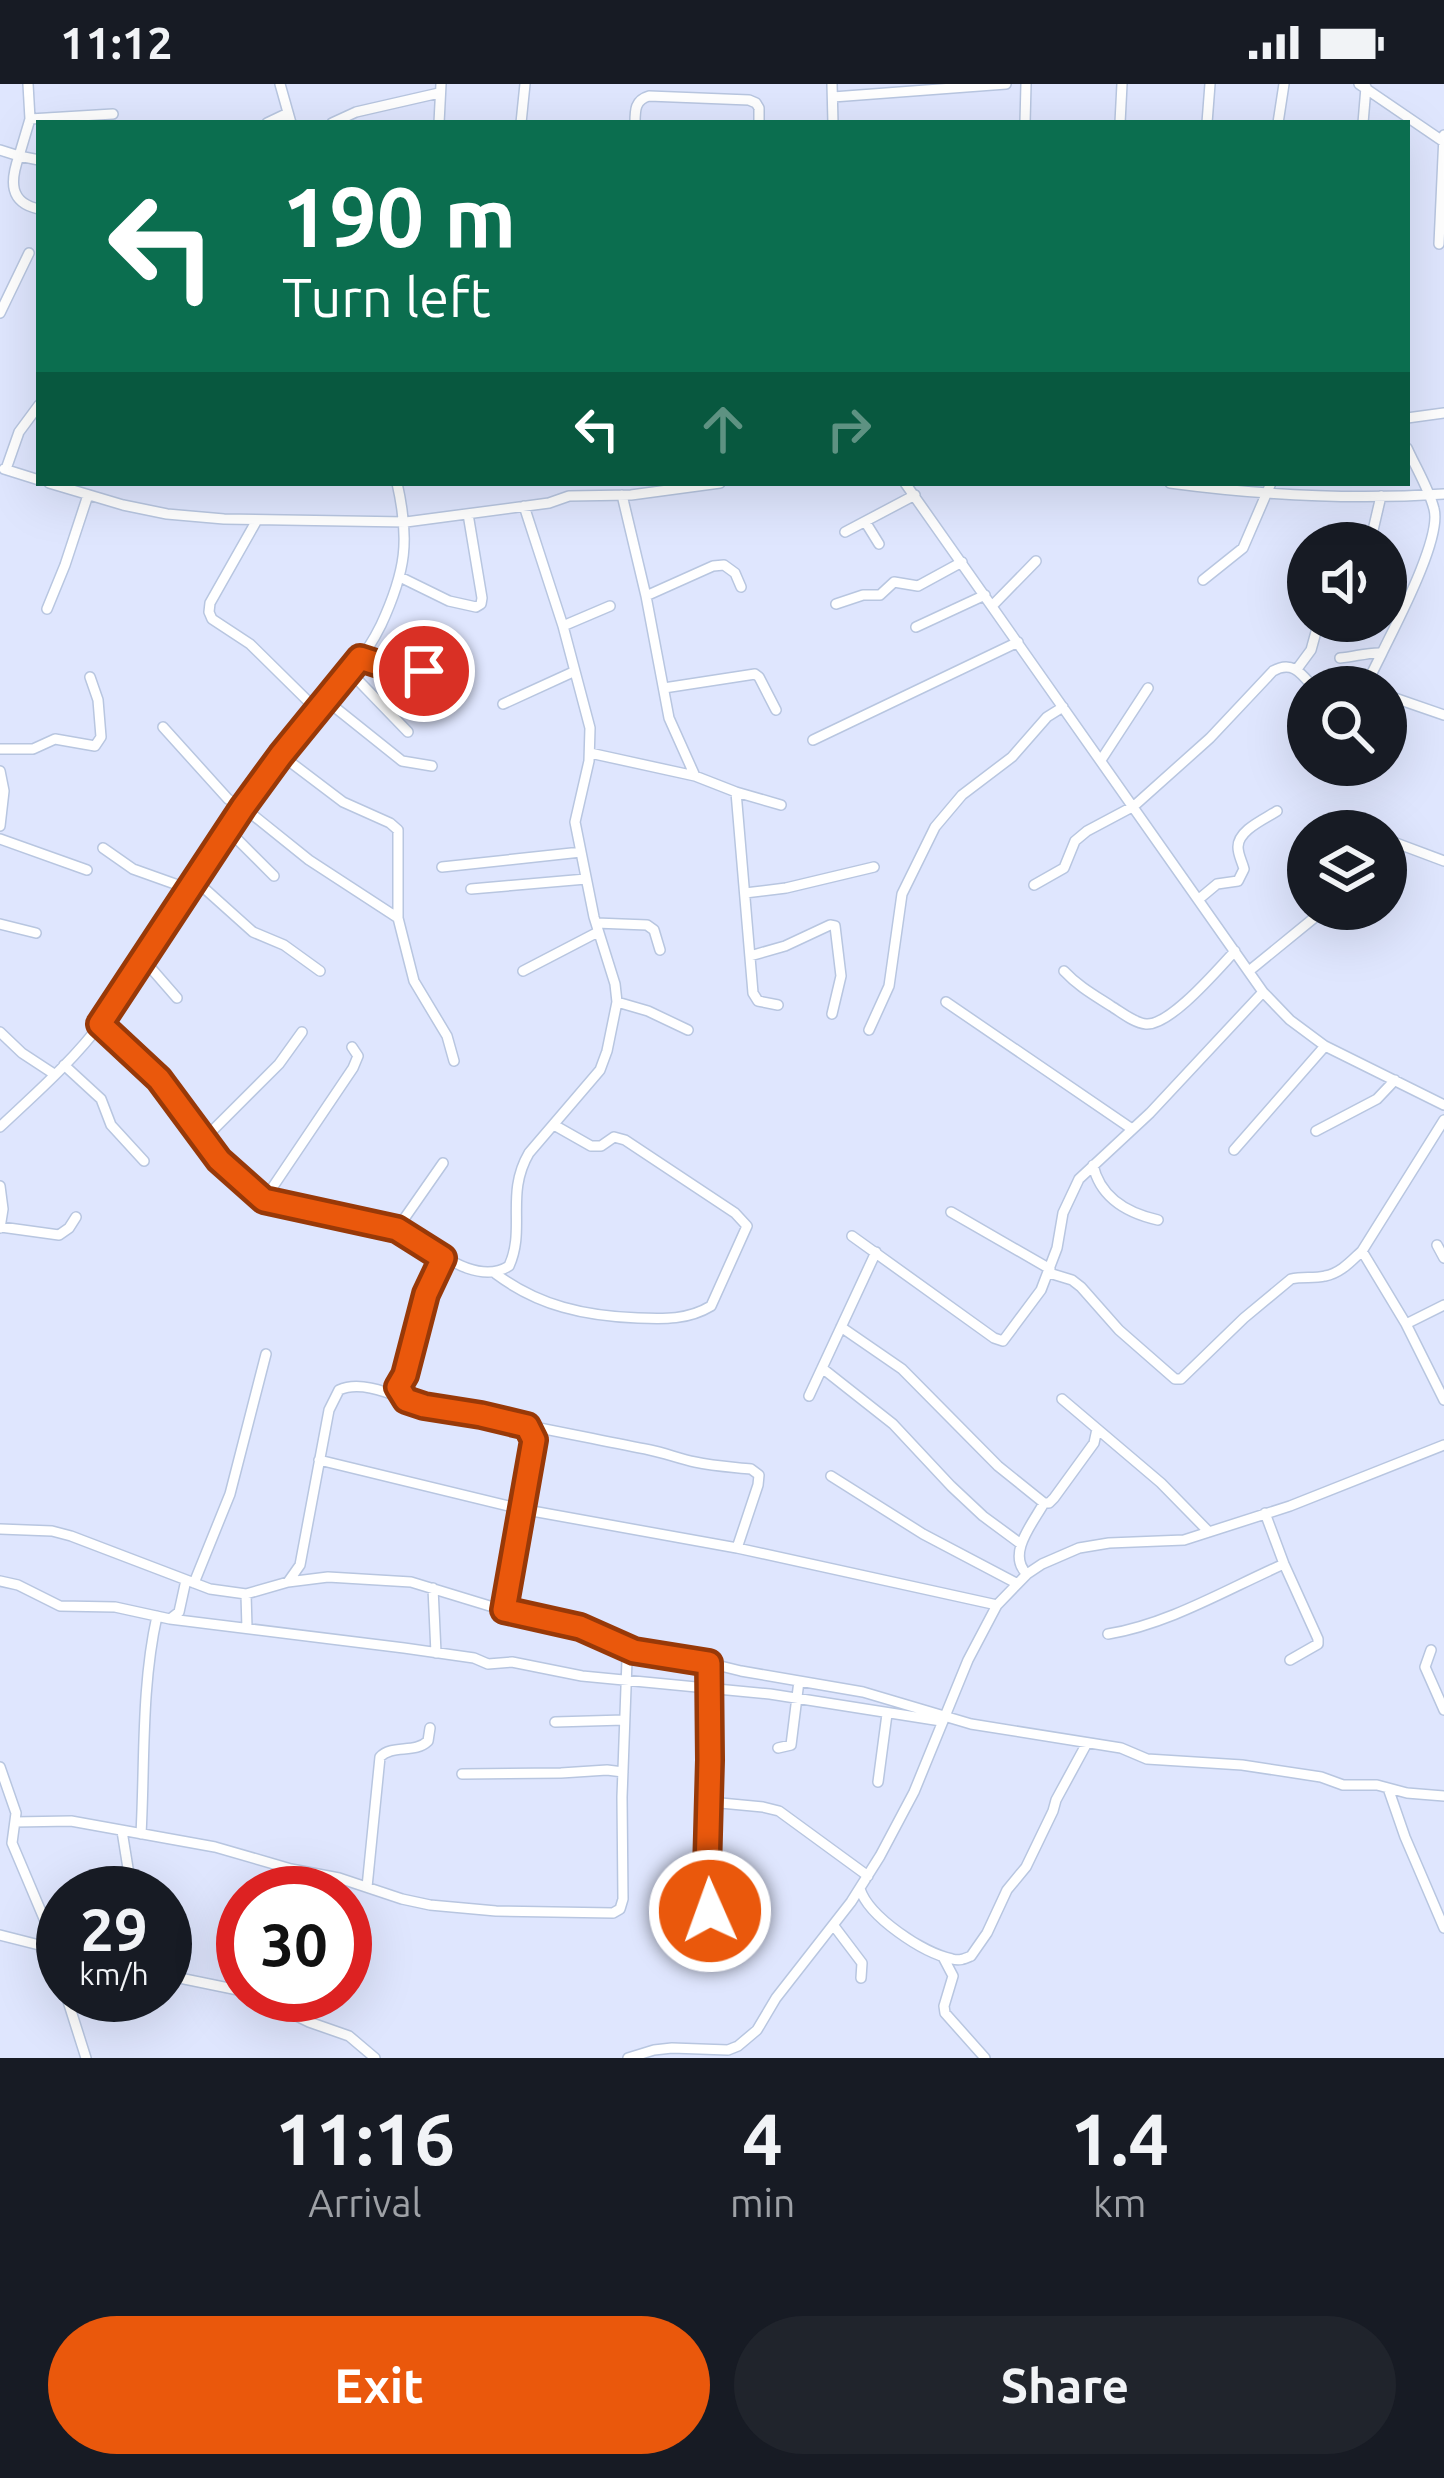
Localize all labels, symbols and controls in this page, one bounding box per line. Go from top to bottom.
text: 11:12 [60,17,173,68]
icon: left [84,168,240,324]
text: 190 m [282,169,516,263]
text: Turn left [282,267,491,327]
icon: left [564,396,630,462]
icon: ahead [690,396,756,462]
icon: right [816,396,882,462]
map controls [1287,522,1407,930]
button: sound [1287,522,1407,642]
pin [373,620,475,722]
icon: arrive [391,638,457,704]
button: search [1287,666,1407,786]
button: layers [1287,810,1407,930]
position arrow [647,1848,773,1974]
speed limit sign: 30 [216,1866,372,2022]
text: 29 [80,1895,148,1962]
text: km/h [79,1957,149,1991]
text: 11:16 [275,2098,455,2179]
text: 4 [742,2098,783,2179]
text: 1.4 [1070,2098,1169,2179]
text: Arrival [308,2181,422,2224]
text: min [730,2181,795,2224]
text: km [1093,2181,1146,2224]
button: Exit [48,2316,710,2454]
button: Share [734,2316,1396,2454]

